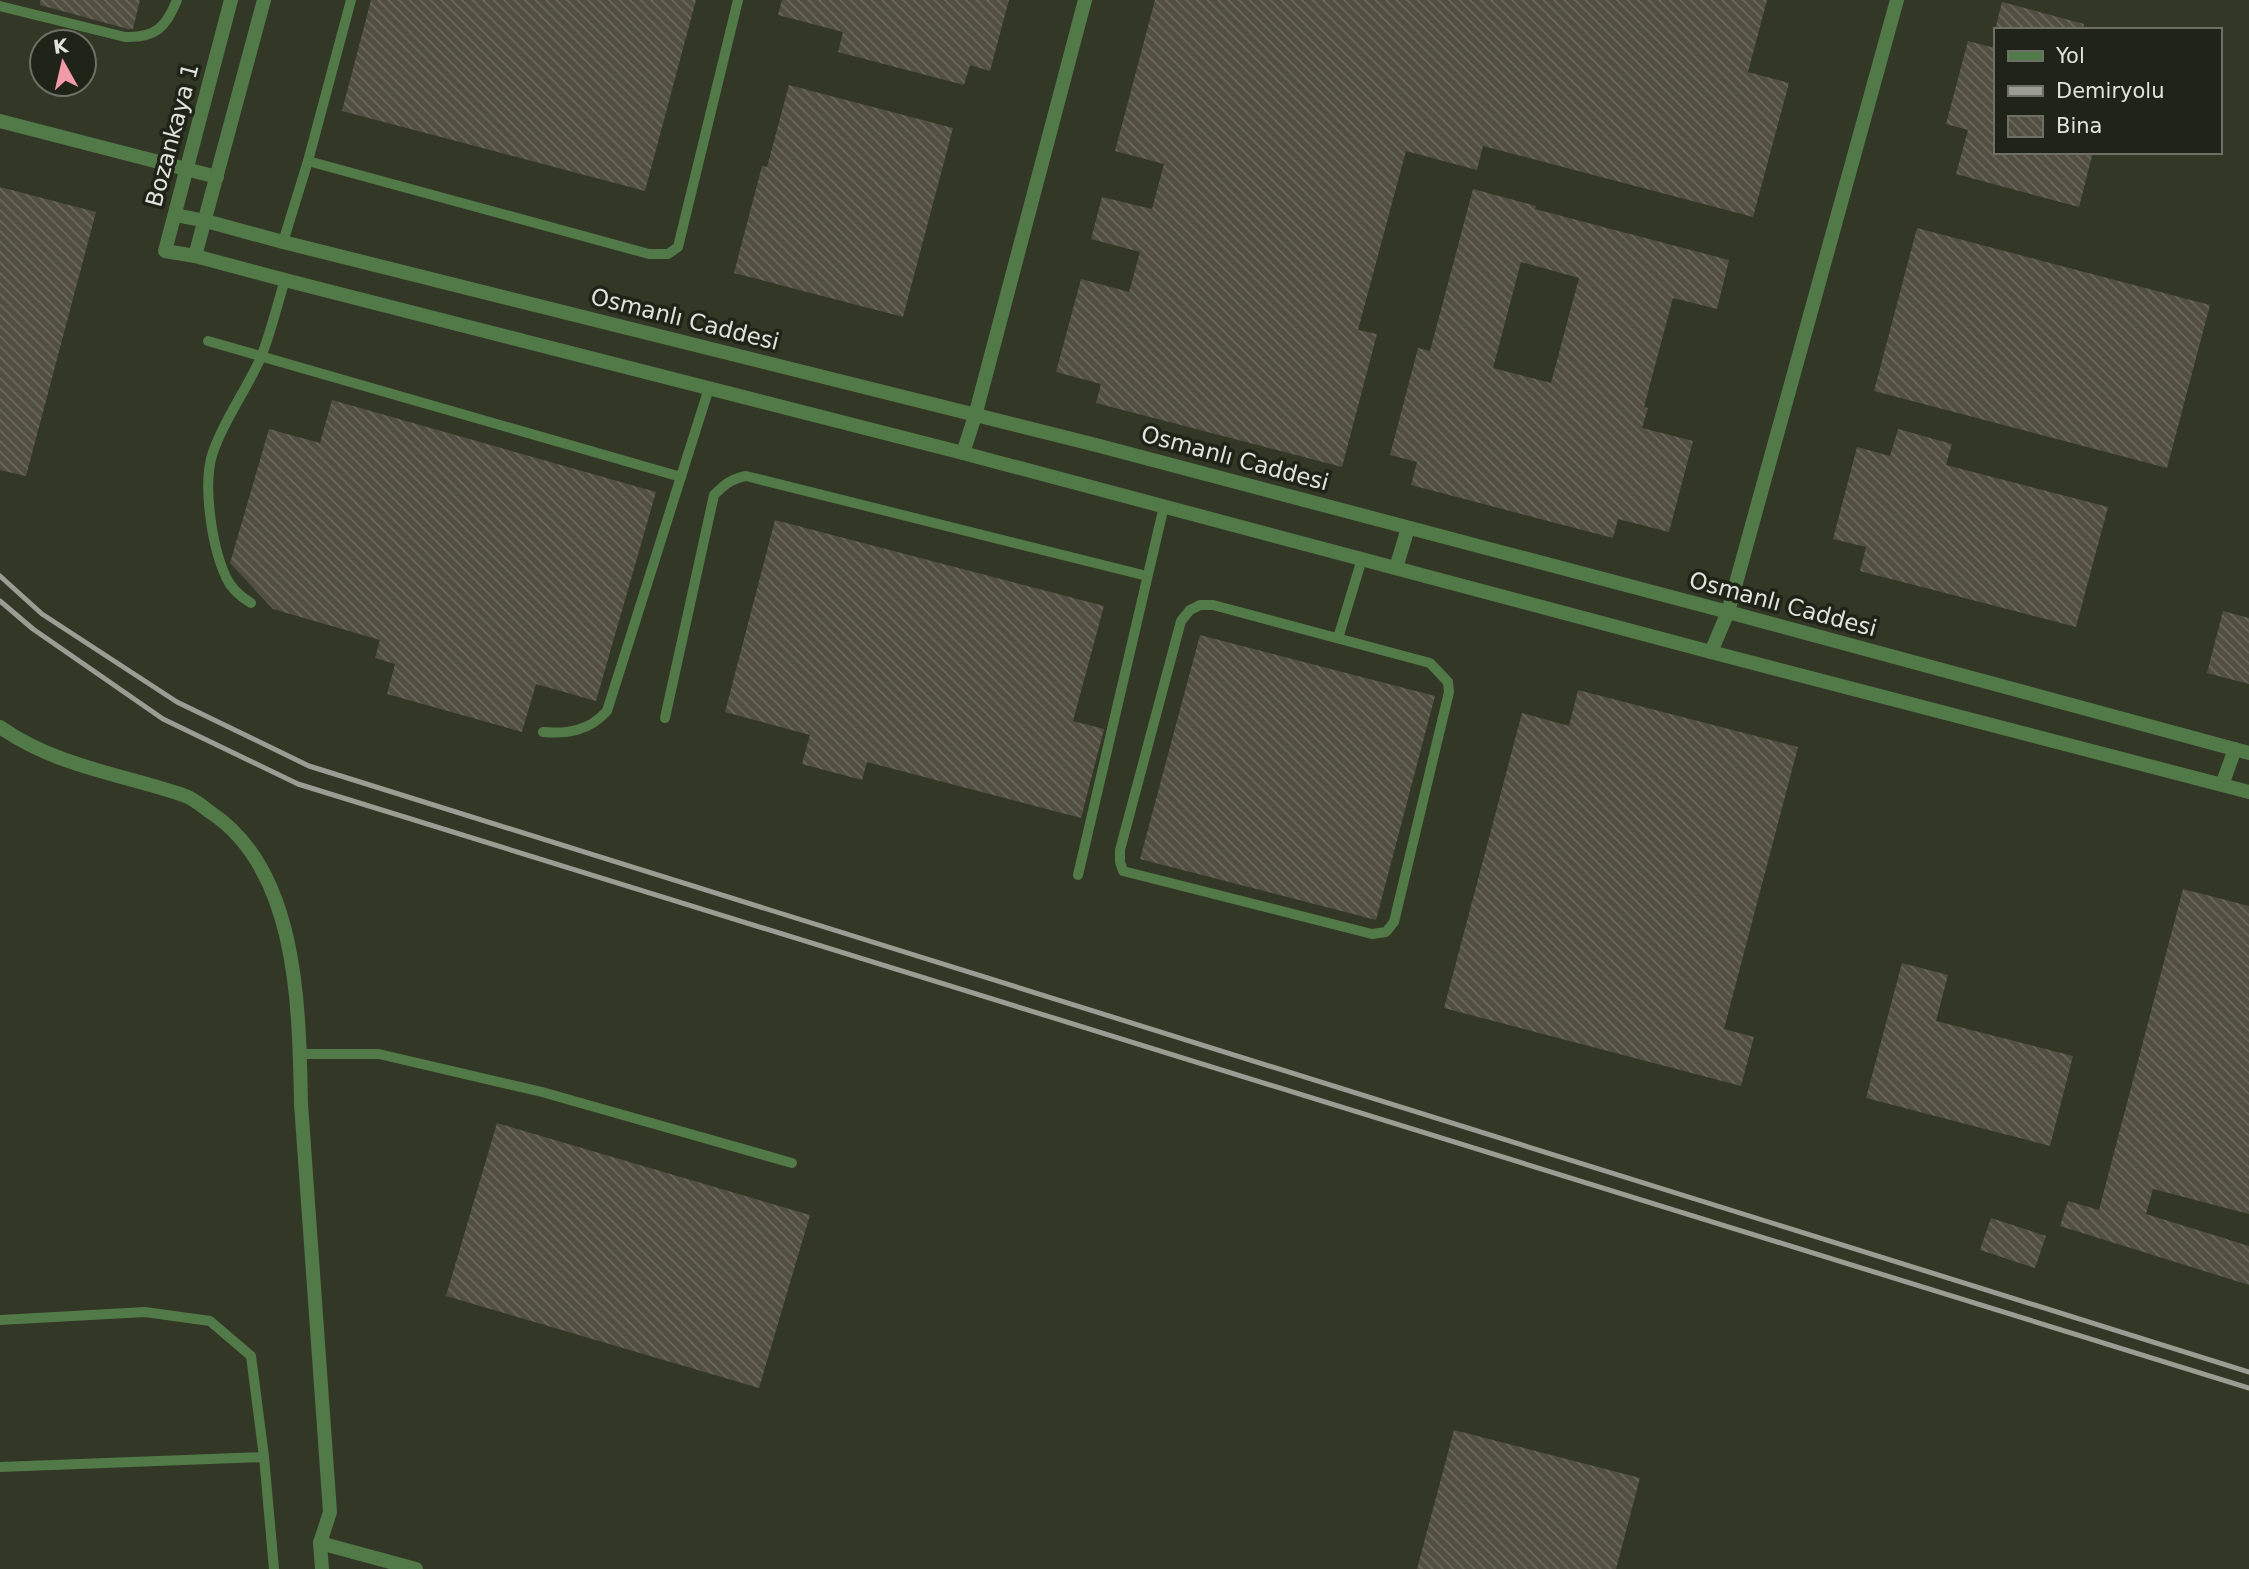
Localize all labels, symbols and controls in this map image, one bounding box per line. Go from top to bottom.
north arrow [28,28,98,98]
legend [1994,28,2221,154]
text: K [52,34,71,58]
text: Yol [2055,44,2085,68]
street label: Bozankaya 1 [140,61,204,209]
text: Demiryolu [2056,79,2164,103]
text: Bina [2056,114,2102,138]
street label: Osmanlı Caddesi [588,283,782,355]
street label: Osmanlı Caddesi [1138,420,1332,496]
street label: Osmanlı Caddesi [1686,566,1880,642]

